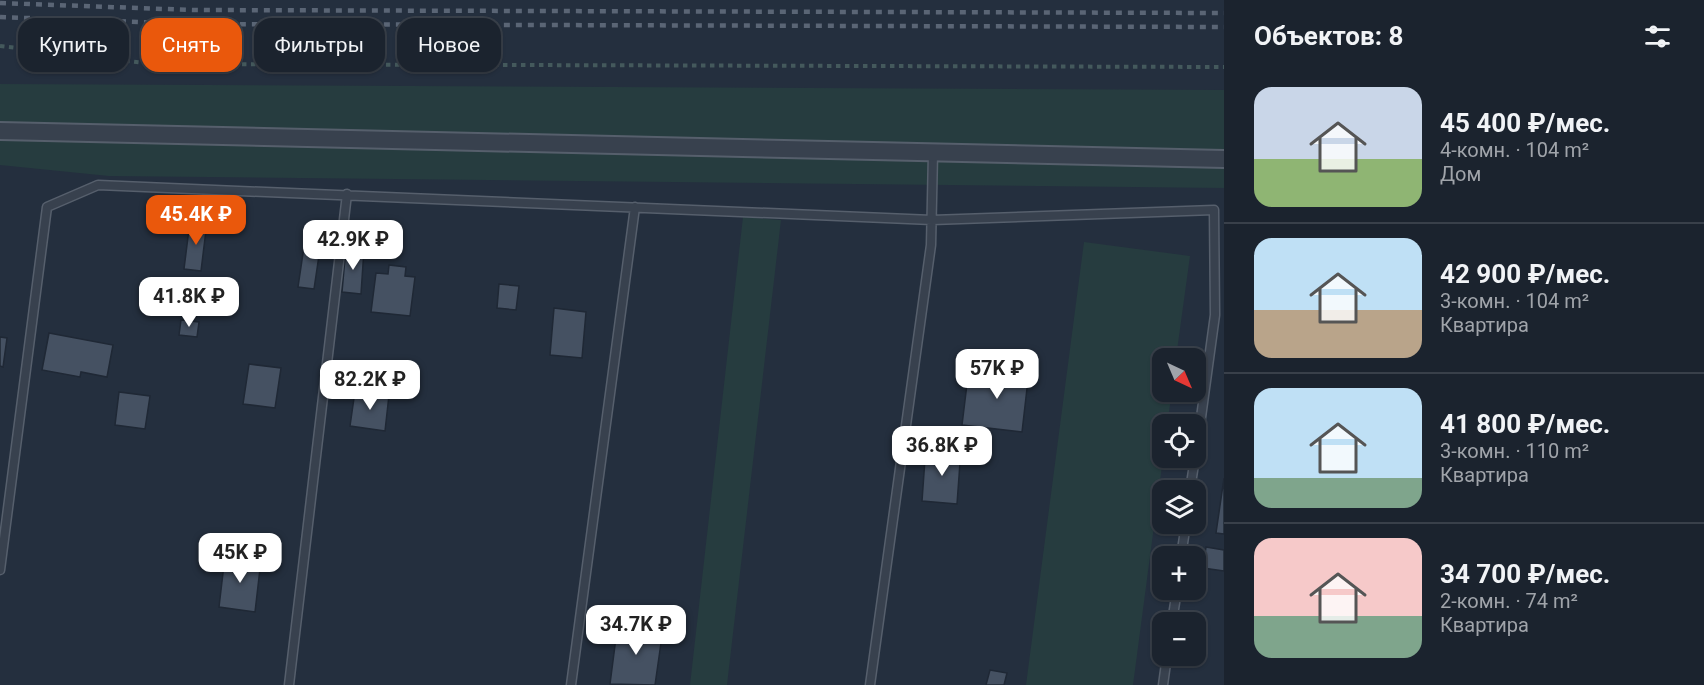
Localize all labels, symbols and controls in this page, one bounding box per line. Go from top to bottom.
chip: Купить [18,18,129,72]
chip: Снять [141,18,242,72]
chip: Фильтры [254,18,385,72]
chip: Новое [397,18,501,72]
icon: filters [1641,20,1674,53]
text: Объектов: 8 [1254,21,1403,51]
text: 45 400 ₽/мес. [1440,108,1610,138]
icon: home [1302,111,1374,183]
text: 4-комн. · 104 m² [1440,138,1589,162]
text: Дом [1440,162,1481,186]
pin: 45.4K ₽ [141,195,251,246]
text: 45.4K ₽ [160,202,232,226]
pin: 42.9K ₽ [298,220,408,271]
text: 42.9K ₽ [317,227,389,251]
text: 42 900 ₽/мес. [1440,259,1610,289]
icon: home [1302,262,1374,334]
pin: 41.8K ₽ [134,277,244,328]
text: 41.8K ₽ [153,284,225,308]
text: 3-комн. · 104 m² [1440,289,1589,313]
text: Квартира [1440,313,1529,337]
north arrow [1152,348,1206,402]
map controls [1152,348,1206,666]
pin: 57K ₽ [955,349,1039,400]
text: 57K ₽ [970,356,1024,380]
pin: 82.2K ₽ [315,360,425,411]
text: 82.2K ₽ [334,367,406,391]
text: 41 800 ₽/мес. [1440,409,1610,439]
icon: home [1302,412,1374,484]
button: locate [1152,414,1206,468]
pin: 36.8K ₽ [887,426,997,477]
text: 36.8K ₽ [906,433,978,457]
text: 3-комн. · 110 m² [1440,439,1589,463]
text: Квартира [1440,463,1529,487]
button: layers [1152,480,1206,534]
pin: 45K ₽ [198,533,282,584]
text: 45K ₽ [213,540,267,564]
button: + [1152,546,1206,600]
text: 34 700 ₽/мес. [1440,559,1610,589]
icon: home [1302,562,1374,634]
text: 2-комн. · 74 m² [1440,589,1578,613]
pin: 34.7K ₽ [581,605,691,656]
text: 34.7K ₽ [600,612,672,636]
button: − [1152,612,1206,666]
text: Квартира [1440,613,1529,637]

